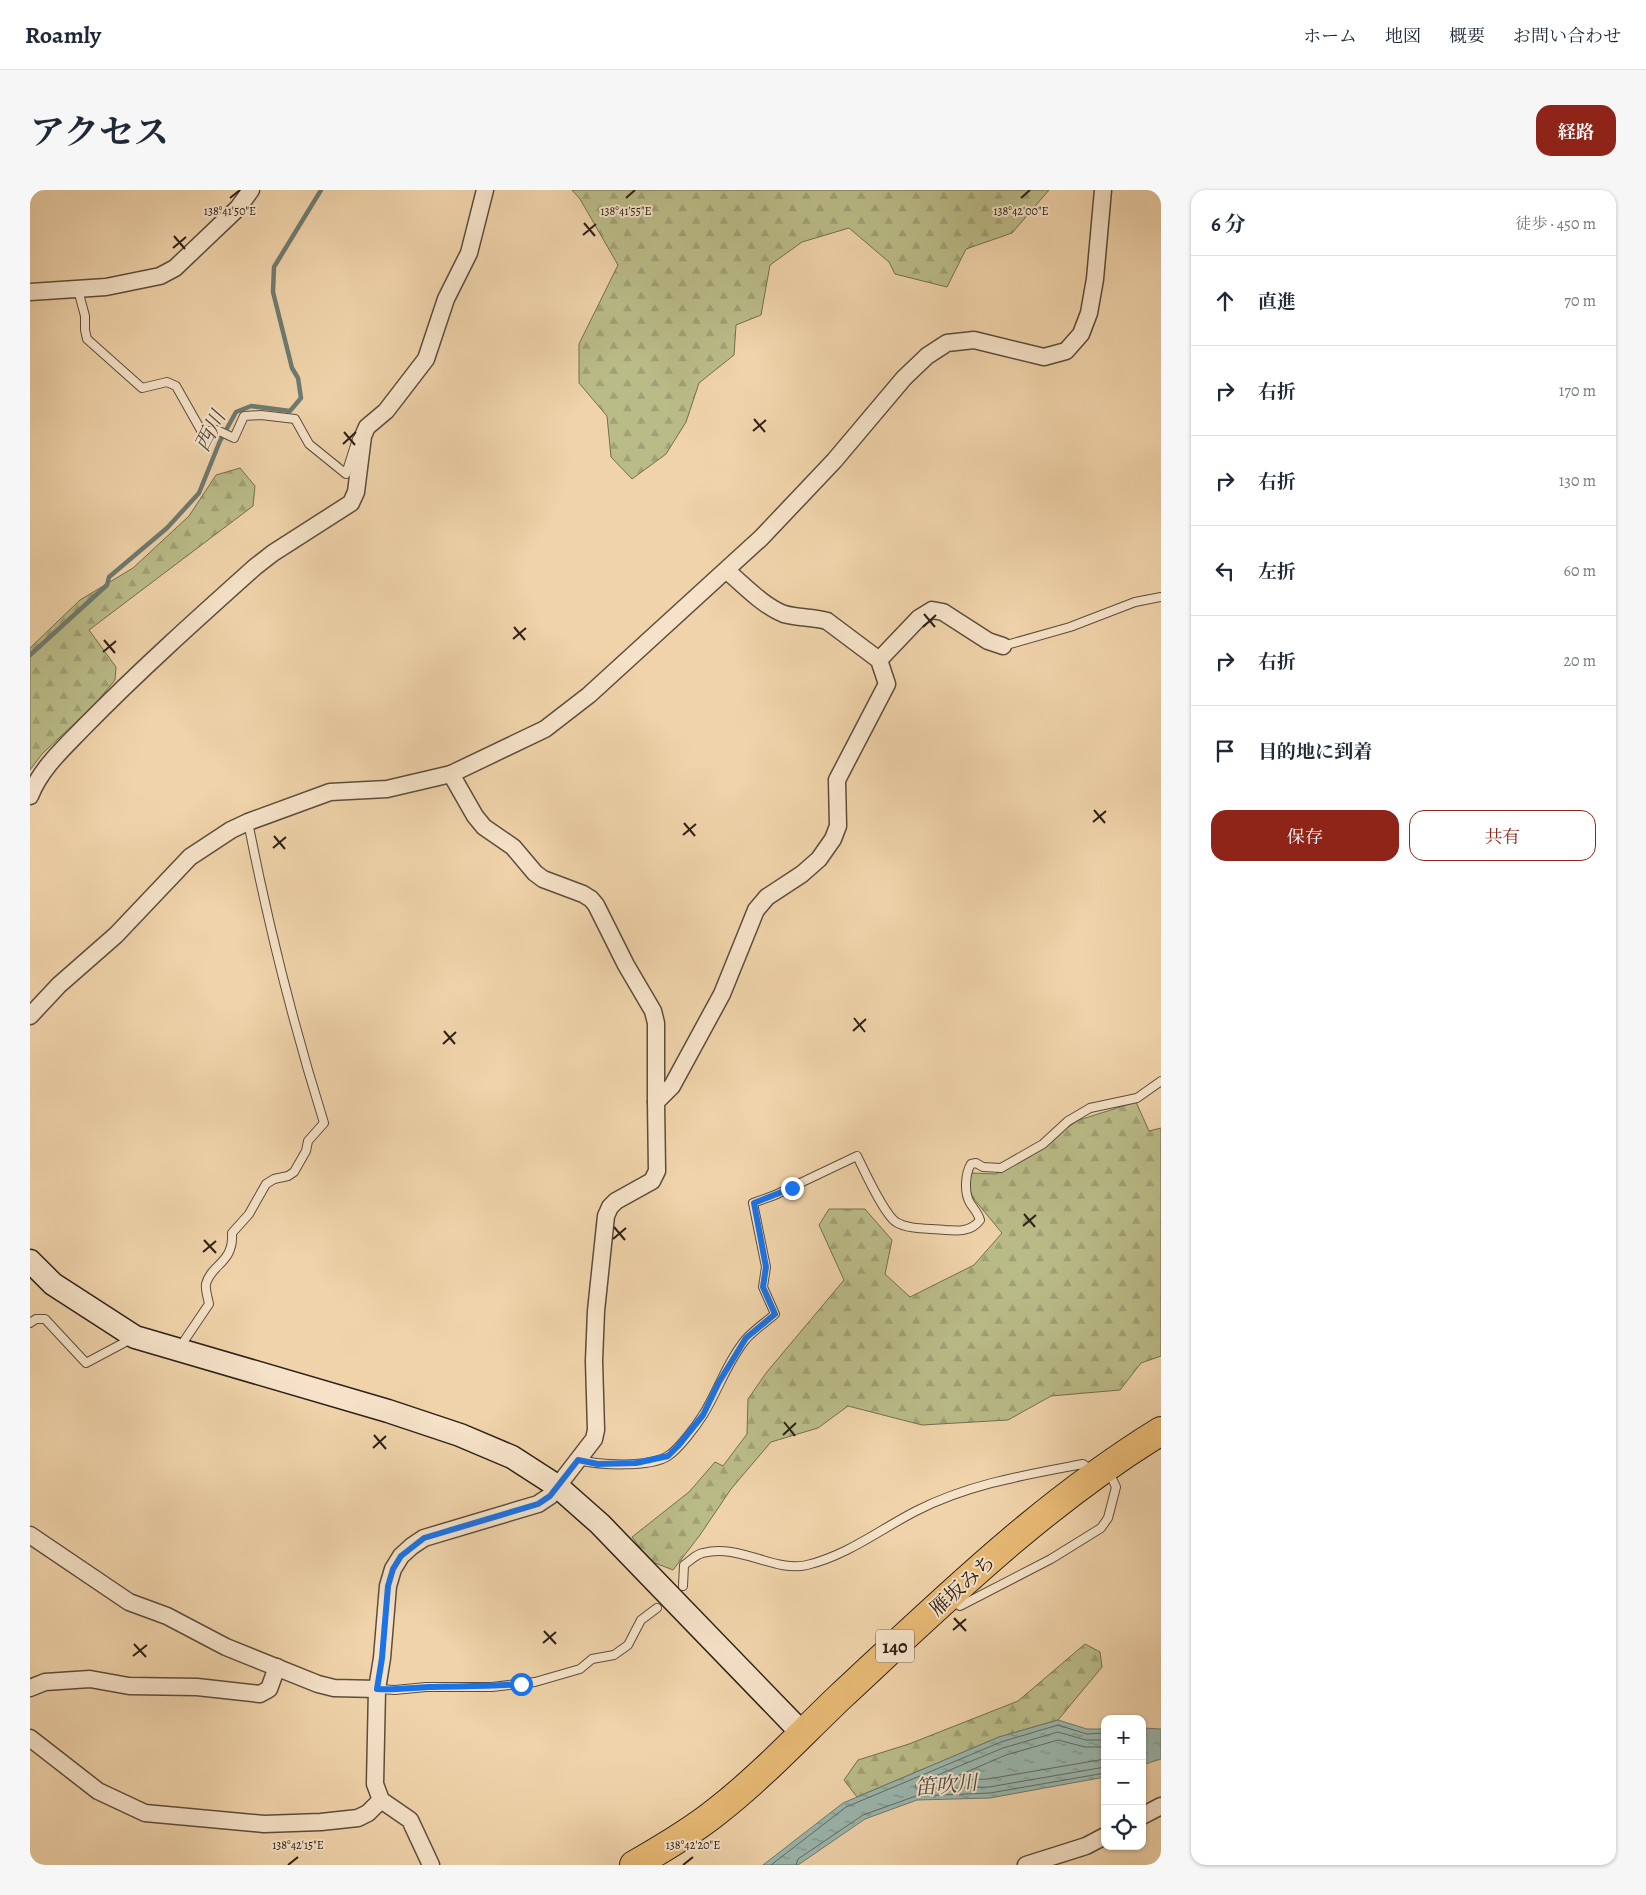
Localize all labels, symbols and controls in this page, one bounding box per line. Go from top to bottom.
text: Roamly [25,19,101,51]
text: ホーム [1303,24,1357,48]
text: 地図 [1385,24,1421,48]
text: 概要 [1449,24,1485,48]
text: お問い合わせ [1513,24,1621,48]
button: 経路 [1536,105,1616,156]
text: アクセス [30,108,169,156]
text: 138°41'50"E [204,203,256,219]
text: 138°41'55"E [600,203,652,219]
text: 138°42'00"E [993,203,1049,219]
text: 6 分 [1211,210,1245,238]
text: 徒歩 · 450 m [1515,213,1596,235]
icon: ahead [1211,287,1239,315]
text: 直進 [1258,289,1296,315]
text: 70 m [1564,290,1596,312]
icon: right [1211,377,1239,405]
text: 右折 [1258,379,1296,405]
text: 170 m [1559,380,1596,402]
water label: 西川 [188,404,233,456]
icon: right [1211,467,1239,495]
text: 右折 [1258,469,1296,495]
text: 130 m [1559,470,1596,492]
icon: left [1211,557,1239,585]
text: 左折 [1258,559,1296,585]
text: 60 m [1564,560,1596,582]
icon: right [1211,647,1239,675]
text: 右折 [1258,649,1296,675]
text: 20 m [1563,650,1596,672]
icon: arrive [1211,737,1239,765]
text: 目的地に到着 [1258,739,1372,765]
button: 保存 [1211,810,1399,861]
button: 共有 [1409,810,1596,861]
route end [781,1177,804,1200]
street label: 雁坂みち [924,1549,1001,1622]
road number: 140 [876,1630,914,1662]
route start [510,1673,533,1696]
map controls [1101,1715,1146,1850]
button: + [1101,1715,1146,1760]
button: − [1101,1760,1146,1805]
water label: 笛吹川 [913,1768,981,1802]
button: locate [1101,1805,1146,1850]
text: 138°42'15"E [272,1837,324,1853]
text: 138°42'20"E [666,1837,720,1853]

